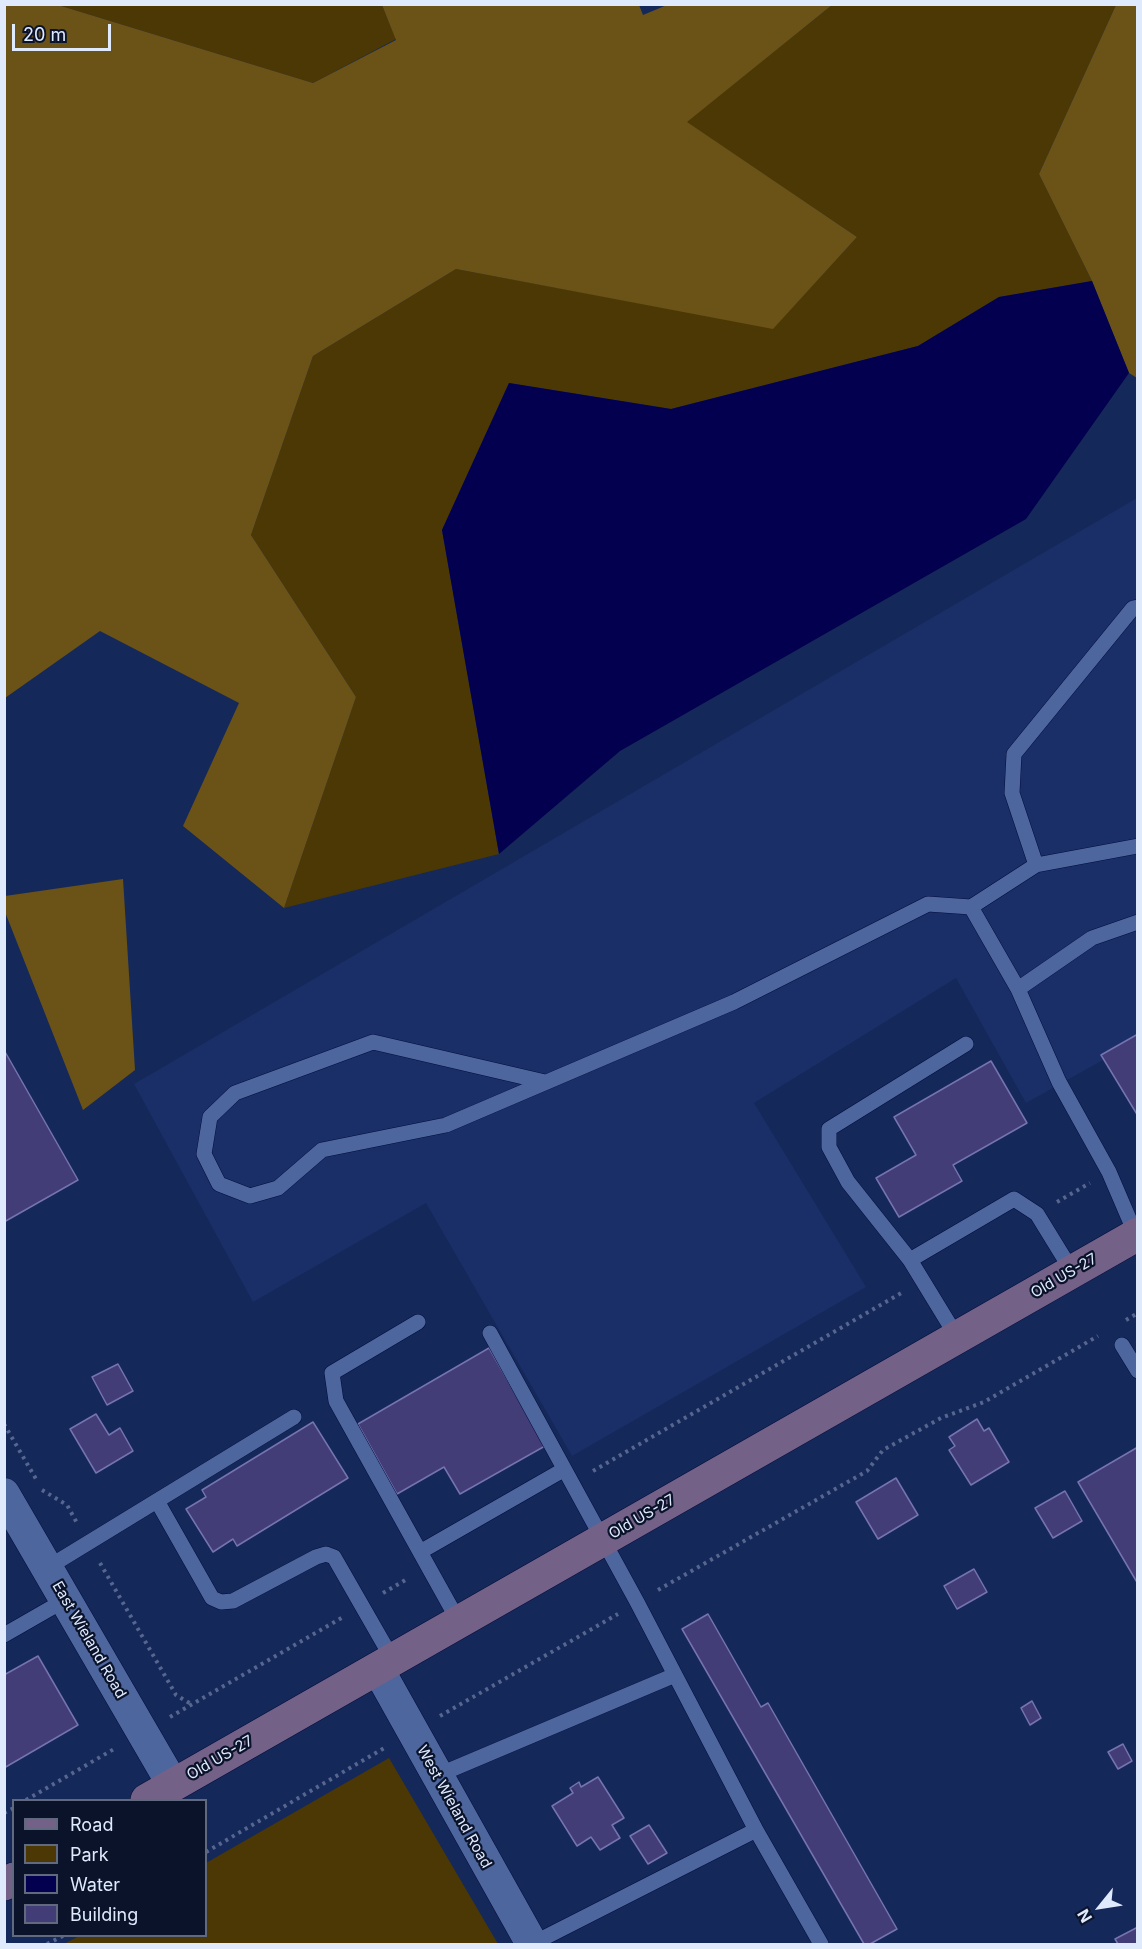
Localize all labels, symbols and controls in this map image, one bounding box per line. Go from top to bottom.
scale bar [15,12,114,50]
text: 20 m [23,24,66,45]
street label: Old US-27 [1028,1250,1100,1302]
street label: Old US-27 [606,1491,678,1543]
street label: East Wieland Road [48,1578,130,1702]
street label: Old US-27 [184,1732,256,1784]
street label: West Wieland Road [413,1743,495,1871]
legend [12,1799,207,1937]
text: Road [70,1814,113,1835]
text: Park [70,1844,109,1865]
text: Water [70,1874,120,1895]
north arrow [1070,1877,1130,1937]
text: Building [70,1904,138,1925]
text: N [1073,1906,1096,1926]

